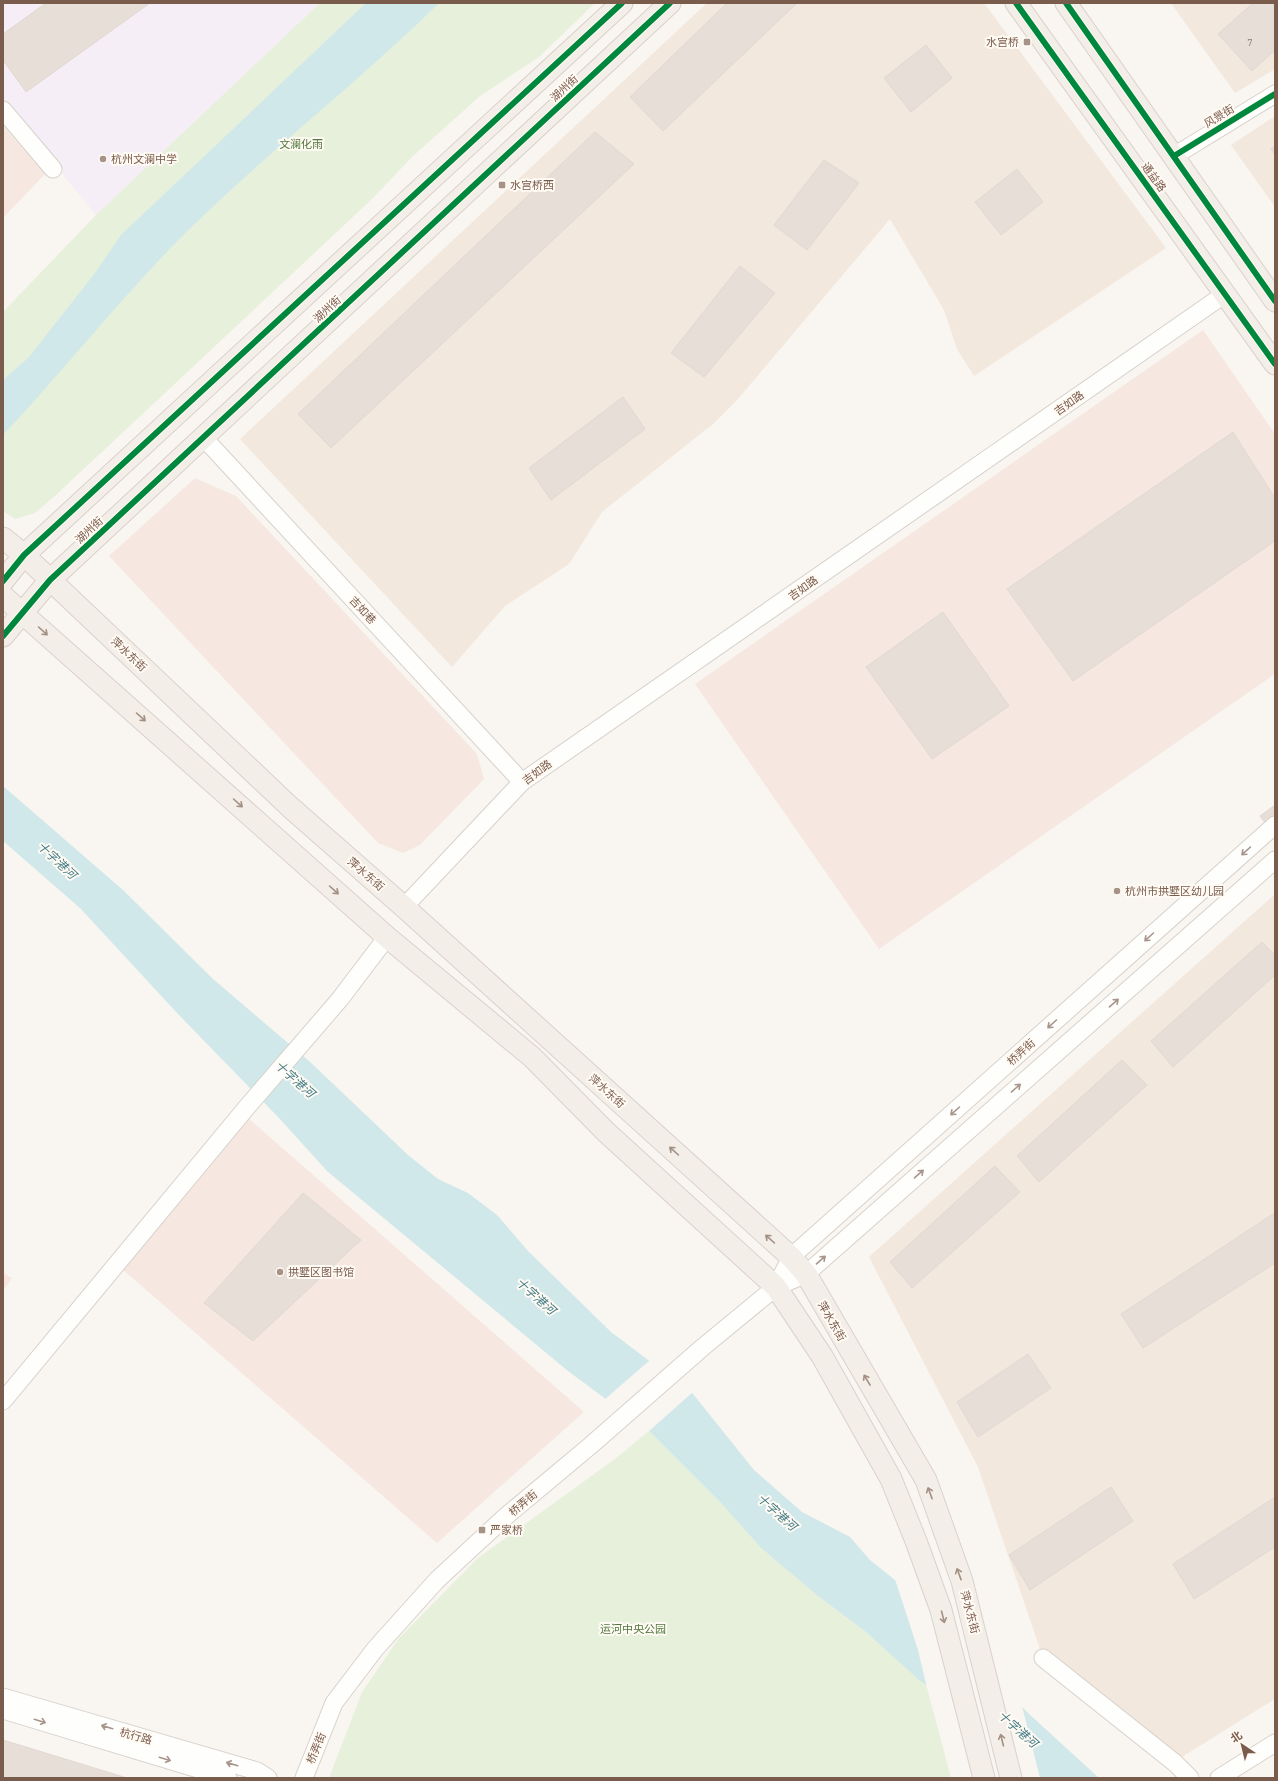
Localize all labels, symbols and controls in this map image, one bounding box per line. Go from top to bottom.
place label: 水宫桥 [986,35,1019,49]
marker: 水宫桥 [1022,37,1032,47]
house number: 7 [1247,37,1253,48]
street label: 湖州街 [547,72,581,104]
street label: 风景街 [1201,102,1237,130]
park label: 文澜化雨 [279,137,323,151]
place label: 杭州文澜中学 [111,152,177,166]
marker: 杭州文澜中学 [98,154,108,164]
street label: 通益路 [1139,160,1169,194]
place label: 水宫桥西 [510,178,554,192]
marker: 水宫桥西 [497,180,507,190]
street label: 湖州街 [310,293,344,325]
street label: 吉如路 [1051,388,1087,418]
street label: 湖州街 [72,514,106,546]
street label: 吉如路 [785,573,821,603]
street label: 吉如巷 [347,593,379,627]
one-way arrow [38,626,49,635]
street label: 萍水东街 [108,634,150,674]
one-way arrow [135,712,146,721]
street label: 吉如路 [520,757,554,787]
one-way arrow [232,799,243,808]
water label: 十字港河 [34,838,81,883]
one-way arrow [1241,846,1251,855]
street label: 萍水东街 [345,854,387,894]
place label: 杭州市拱墅区幼儿园 [1125,884,1224,898]
one-way arrow [329,885,339,894]
marker: 杭州市拱墅区幼儿园 [1112,886,1122,896]
one-way arrow [1144,933,1154,942]
one-way arrow [1109,998,1119,1007]
one-way arrow [1047,1019,1057,1029]
street label: 桥弄街 [1004,1036,1038,1068]
water label: 十字港河 [272,1057,319,1102]
street label: 萍水东街 [586,1071,628,1111]
one-way arrow [1011,1084,1022,1093]
one-way arrow [950,1106,960,1115]
one-way arrow [669,1147,679,1156]
one-way arrow [914,1170,924,1179]
one-way arrow [765,1234,776,1243]
one-way arrow [816,1256,827,1265]
place label: 拱墅区图书馆 [288,1265,354,1279]
marker: 拱墅区图书馆 [275,1267,285,1277]
water label: 十字港河 [513,1274,560,1319]
street label: 萍水东街 [815,1298,849,1344]
one-way arrow [862,1374,870,1386]
one-way arrow [926,1486,933,1499]
street label: 桥弄街 [506,1487,540,1519]
water label: 十字港河 [754,1490,801,1535]
place label: 严家桥 [490,1523,523,1537]
marker: 严家桥 [477,1525,487,1535]
one-way arrow [955,1567,962,1580]
street label: 萍水东街 [958,1589,982,1635]
one-way arrow [940,1610,947,1623]
park label: 运河中央公园 [600,1622,666,1636]
water label: 十字港河 [995,1707,1042,1752]
one-way arrow [34,1718,47,1725]
one-way arrow [101,1723,114,1730]
street label: 杭行路 [118,1725,154,1747]
north arrow [1222,1725,1262,1765]
text: 北 [1228,1728,1245,1746]
street label: 桥弄街 [303,1730,329,1766]
one-way arrow [998,1734,1006,1747]
one-way arrow [158,1756,171,1763]
one-way arrow [226,1760,239,1767]

